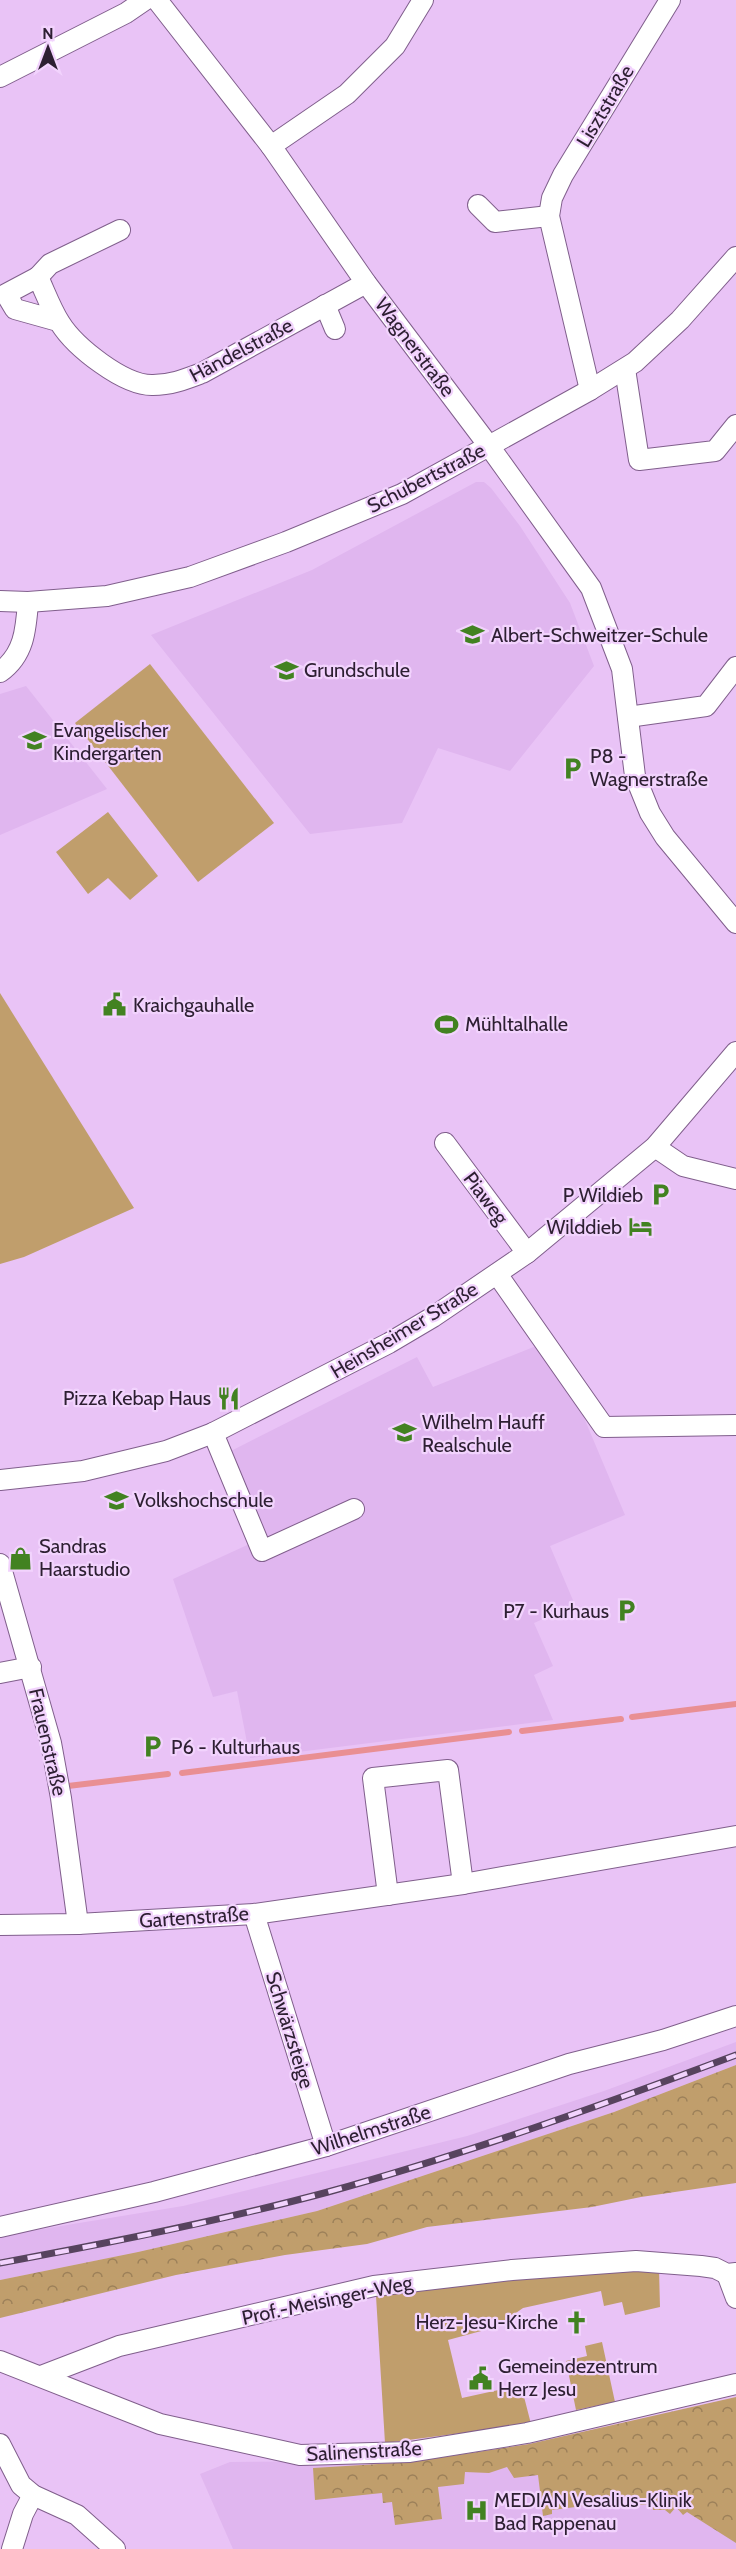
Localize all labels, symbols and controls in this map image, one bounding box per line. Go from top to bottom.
north arrow [18,18,78,78]
text: N [42,24,54,43]
street label: Lisztstraße [571,61,639,151]
street label: Wagnerstraße [370,293,460,401]
street label: Händelstraße [185,313,297,387]
street label: Schubertstraße [363,438,489,518]
school or university icon: Albert-Schweitzer-Schule [460,622,486,648]
place label: Albert-Schweitzer-Schule [491,623,708,647]
school or university icon: Grundschule [273,657,299,683]
place label: Grundschule [304,658,410,682]
place label: Evangelischer Kindergarten [53,718,169,765]
school or university icon: Evangelischer Kindergarten [22,728,48,754]
place label: P8 - Wagnerstraße [590,744,708,791]
parking icon: P8 - Wagnerstraße [559,755,585,781]
public building icon: Kraichgauhalle [102,992,128,1018]
place label: Kraichgauhalle [133,993,254,1017]
sports icon: Mühltalhalle [434,1011,460,1037]
place label: Mühltalhalle [465,1012,568,1036]
street label: Piaweg [459,1167,514,1230]
parking icon: P Wildieb [648,1182,674,1208]
place label: P Wildieb [563,1183,643,1207]
hotel icon: Wilddieb [627,1214,653,1240]
place label: Wilddieb [547,1215,622,1239]
street label: Heinsheimer Straße [326,1277,482,1383]
restaurant icon: Pizza Kebap Haus [216,1385,242,1411]
place label: Pizza Kebap Haus [63,1386,211,1410]
place label: Wilhelm Hauff Realschule [422,1410,545,1457]
school or university icon: Wilhelm Hauff Realschule [391,1420,417,1446]
school or university icon: Volkshochschule [103,1487,129,1513]
place label: Volkshochschule [134,1488,273,1512]
place label: Sandras Haarstudio [39,1534,130,1581]
shop icon: Sandras Haarstudio [8,1545,34,1571]
parking icon: P7 - Kurhaus [614,1598,640,1624]
place label: P7 - Kurhaus [503,1599,609,1623]
street label: Frauenstraße [24,1686,72,1798]
parking icon: P6 - Kulturhaus [140,1734,166,1760]
place label: P6 - Kulturhaus [171,1735,300,1759]
street label: Gartenstraße [138,1901,250,1933]
street label: Schwärzsteige [261,1969,319,2091]
street label: Wilhelmstraße [309,2099,433,2161]
street label: Prof.-Meisinger-Weg [239,2270,416,2330]
church icon: Herz-Jesu-Kirche [563,2309,589,2335]
place label: Herz-Jesu-Kirche [415,2310,558,2334]
place label: Gemeindezentrum Herz Jesu [498,2354,658,2401]
public building icon: Gemeindezentrum Herz Jesu [467,2365,493,2391]
street label: Salinenstraße [306,2436,422,2466]
place label: MEDIAN Vesalius-Klinik Bad Rappenau [494,2488,692,2535]
hospital icon: MEDIAN Vesalius-Klinik Bad Rappenau [463,2498,489,2524]

